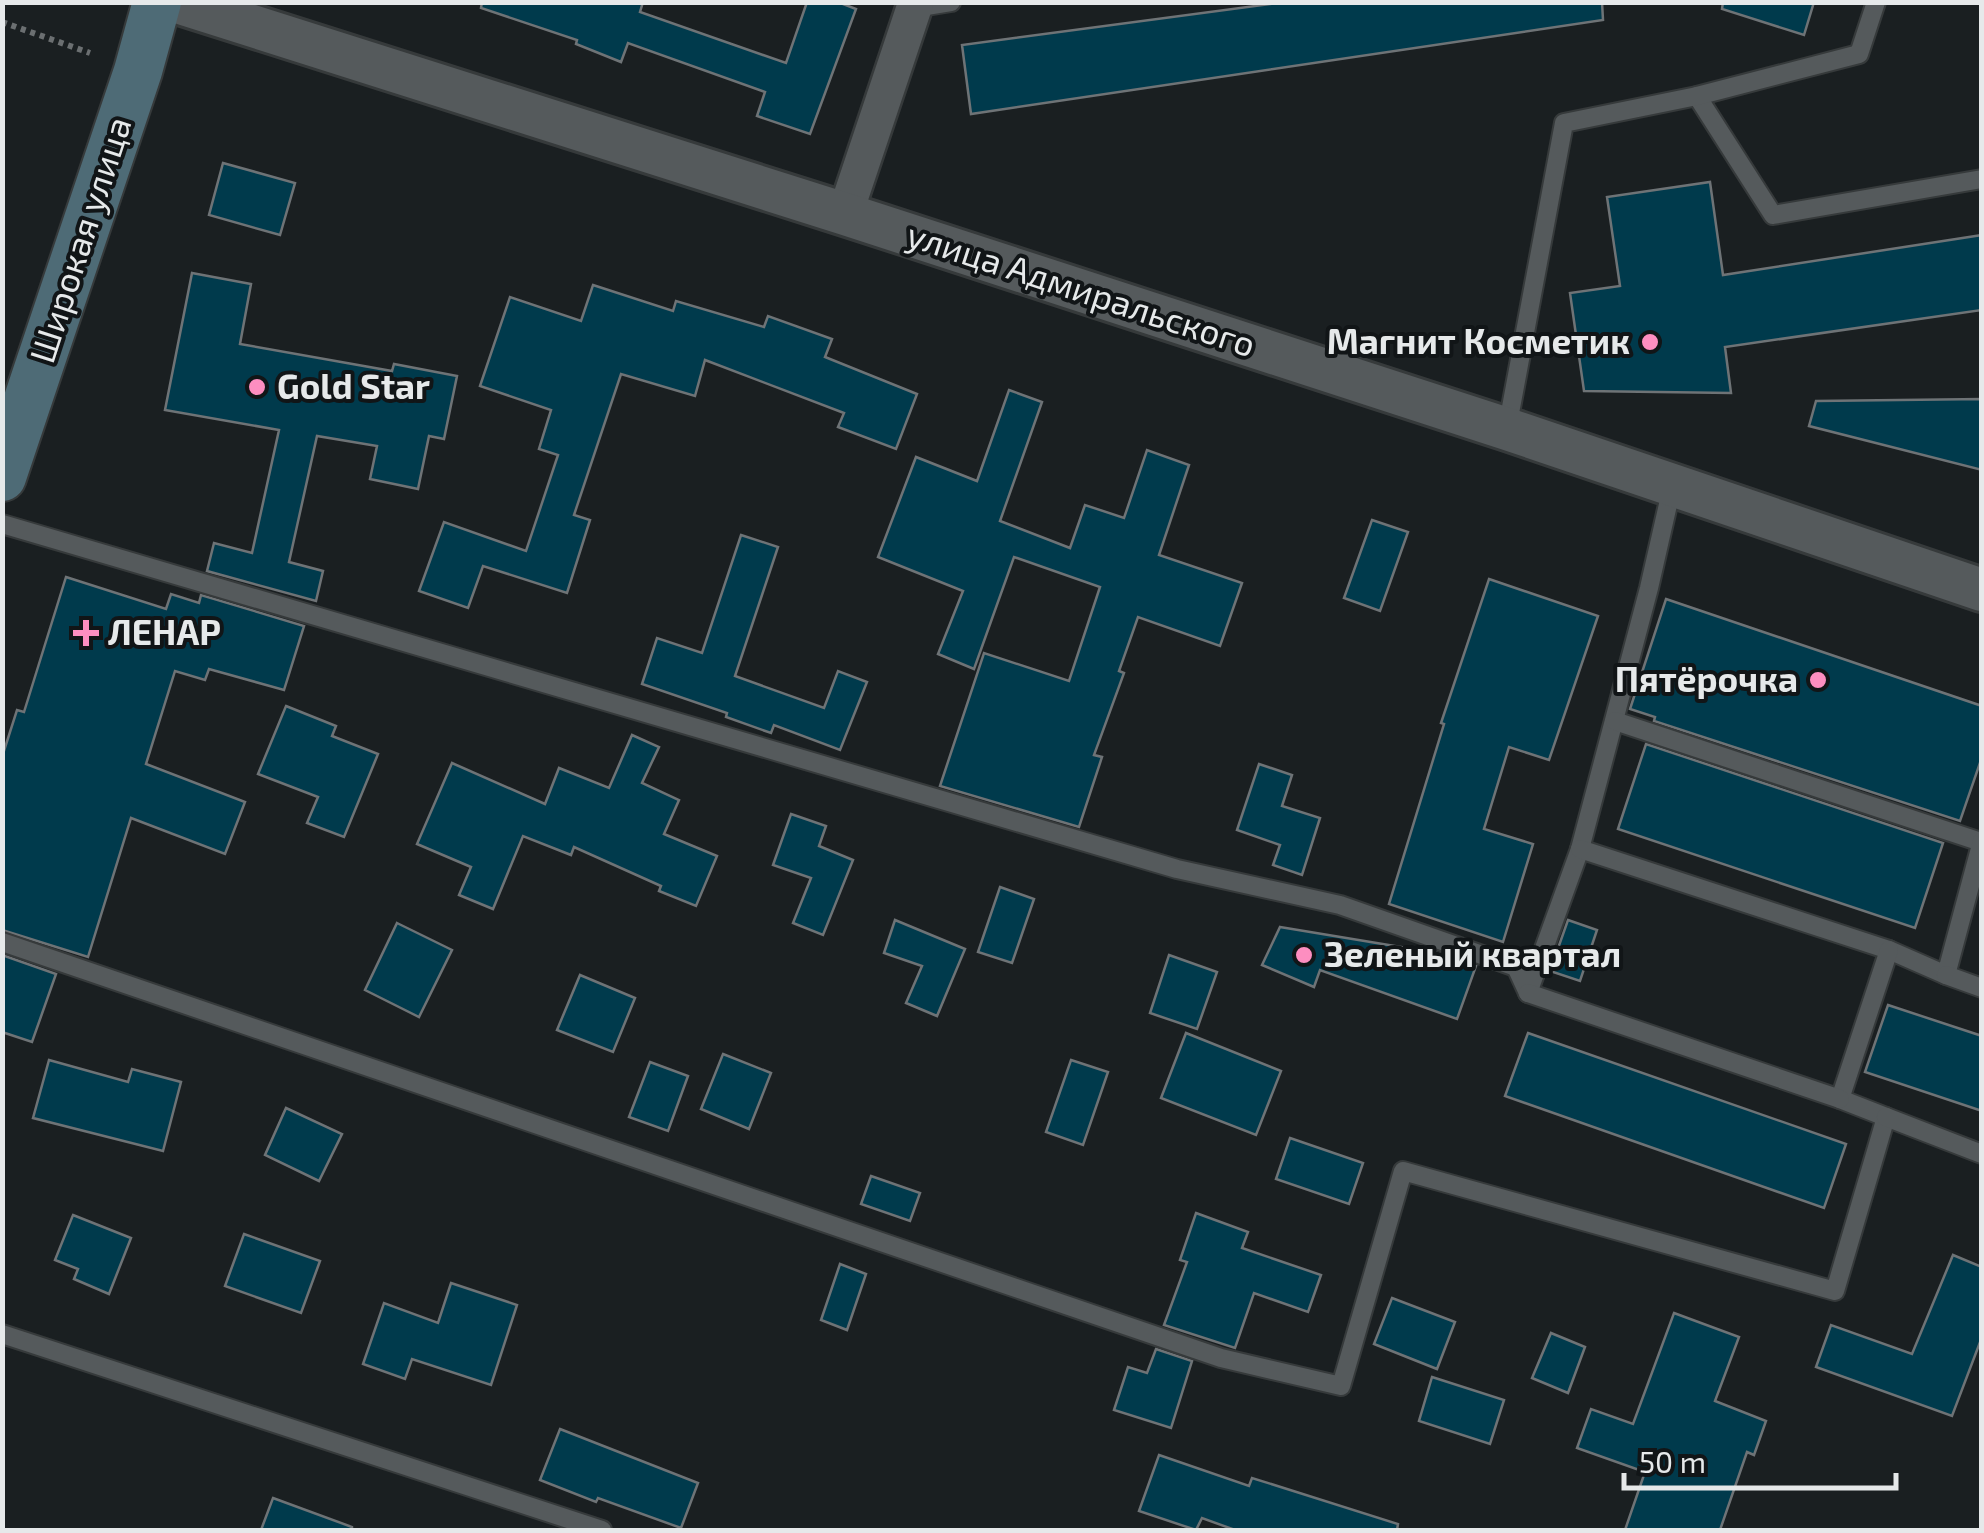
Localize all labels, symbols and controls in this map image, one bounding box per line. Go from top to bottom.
street label: Широкая улица [20,111,140,368]
street label: улица Адмиральского [902,212,1261,365]
place label: Магнит Косметик [1327,319,1630,361]
marker: Магнит Косметик [1639,331,1661,353]
place label: Gold Star [277,364,430,406]
marker: Gold Star [246,376,268,398]
place label: ЛЕНАР [108,610,221,652]
marker: ЛЕНАР [73,620,99,646]
place label: Пятёрочка [1615,657,1798,699]
marker: Пятёрочка [1807,669,1829,691]
place label: Зеленый квартал [1324,932,1621,974]
marker: Зеленый квартал [1293,944,1315,966]
scale bar [1624,1428,1896,1490]
text: 50 m [1639,1443,1706,1479]

